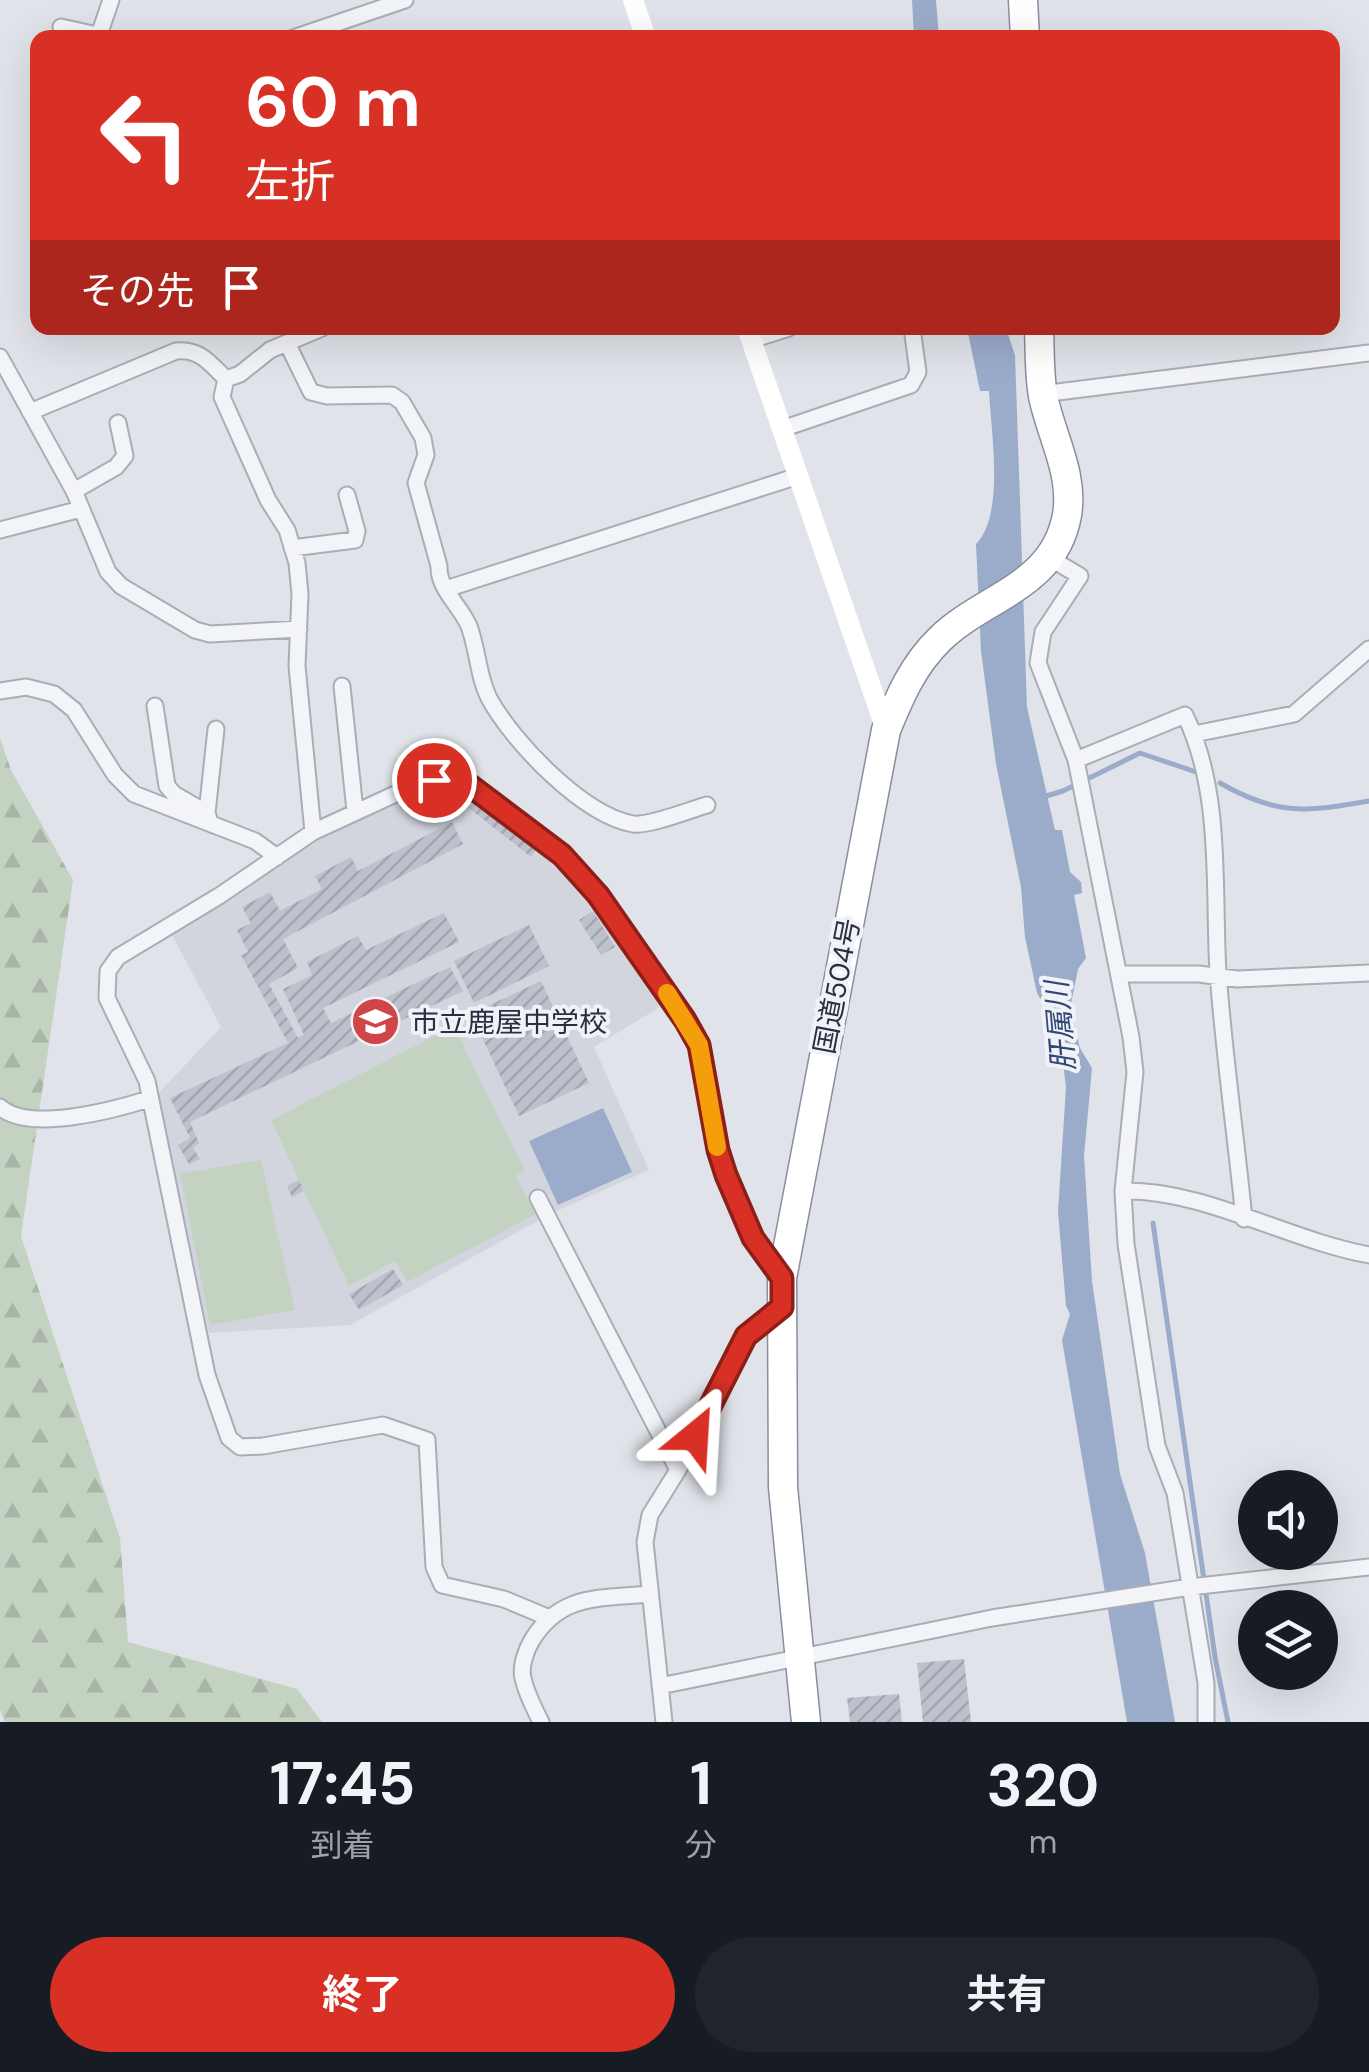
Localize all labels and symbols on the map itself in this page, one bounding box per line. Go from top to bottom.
pin [392,738,477,823]
street label: 国道504号 [806,915,868,1057]
water label: 肝属川 [1036,976,1083,1073]
school or university icon: 市立鹿屋中学校 [350,996,402,1048]
place label: 市立鹿屋中学校 [411,1004,607,1041]
position arrow [643,1384,747,1488]

